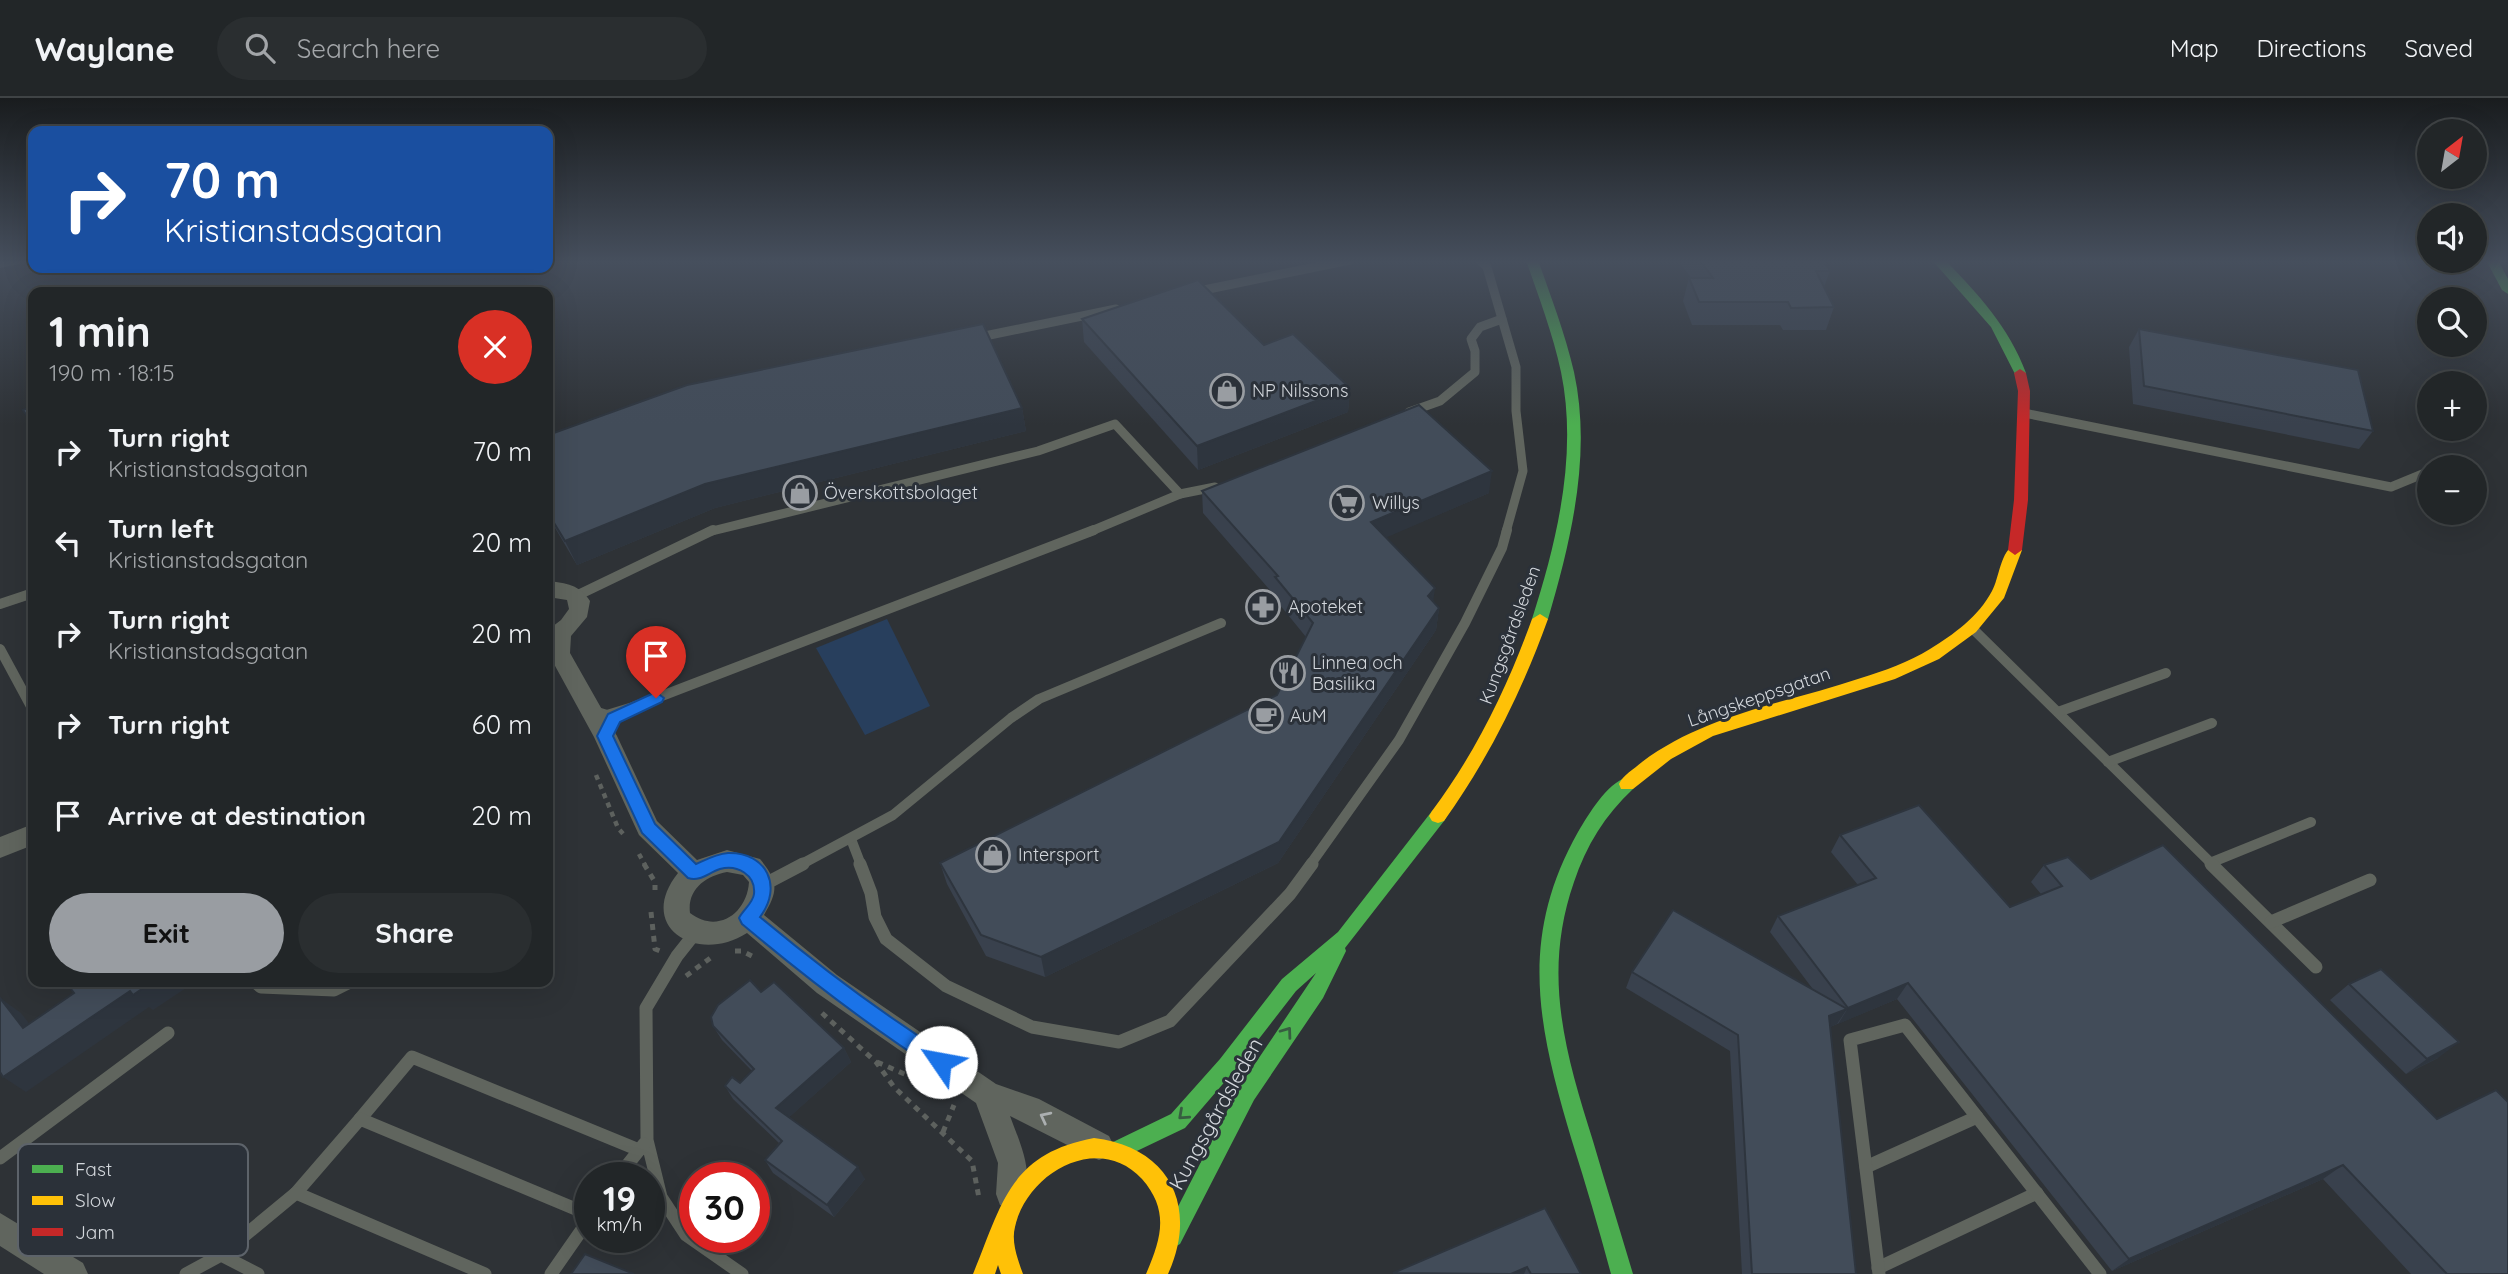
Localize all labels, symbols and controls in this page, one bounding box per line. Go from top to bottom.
search box [217,17,707,80]
text: Waylane [35,28,175,69]
icon: search [241,29,279,67]
text: Search here [297,32,440,65]
text: Map [2170,33,2219,63]
text: Directions [2257,33,2367,63]
text: Saved [2405,33,2473,63]
north arrow [2417,119,2487,189]
map controls [2417,119,2487,525]
text: 70 m [164,149,280,210]
icon: right [49,154,140,245]
button: sound [2417,203,2487,273]
text: Kristianstadsgatan [164,210,443,250]
button: search [2417,287,2487,357]
text: 1 min [49,305,151,358]
button: close [458,310,532,384]
text: 190 m · 18:15 [49,358,175,387]
button: + [2417,371,2487,441]
shop icon: NP Nilssons [1208,372,1246,410]
place label: NP Nilssons [1252,379,1348,402]
text: Turn right [108,421,230,454]
icon: right [49,433,87,471]
text: 70 m [472,435,532,468]
text: Kristianstadsgatan [108,454,308,483]
button: − [2417,455,2487,525]
shop icon: Överskottsbolaget [781,474,819,512]
place label: Överskottsbolaget [824,481,978,504]
supermarket icon: Willys [1328,484,1366,522]
place label: Willys [1372,491,1420,514]
text: Turn left [108,512,215,545]
icon: left [49,524,87,562]
text: 20 m [471,526,532,559]
text: Kristianstadsgatan [108,545,308,574]
street label: Kungsgårdsleden [1474,562,1545,707]
pharmacy icon: Apoteket [1244,588,1282,626]
place label: Apoteket [1288,595,1363,618]
text: Turn right [108,603,230,636]
icon: right [49,615,87,653]
text: 20 m [471,617,532,650]
pin [626,626,686,698]
text: Kristianstadsgatan [108,636,308,665]
icon: arrive [637,637,675,675]
place label: Linnea och Basilika [1312,651,1403,695]
restaurant icon: Linnea och Basilika [1269,654,1307,692]
street label: Långskeppsgatan [1684,661,1833,732]
cafe icon: AuM [1247,697,1285,735]
place label: AuM [1290,704,1327,727]
icon: right [49,706,87,744]
text: Turn right [108,708,230,741]
text: 60 m [472,708,532,741]
icon: arrive [49,797,87,835]
text: Arrive at destination [108,799,366,832]
text: 20 m [471,799,532,832]
shop icon: Intersport [974,836,1012,874]
place label: Intersport [1018,843,1099,866]
button: Exit [49,893,284,973]
button: Share [298,893,532,973]
position arrow [904,1025,978,1099]
one-way arrow [1279,1027,1291,1040]
street label: Kungsgårdsleden [1163,1033,1268,1194]
one-way arrow [1178,1106,1191,1119]
one-way arrow [1039,1111,1052,1125]
legend [18,1144,248,1256]
text: Fast [75,1157,112,1181]
speed limit sign: 30 [679,1162,770,1253]
text: 19 [603,1176,636,1220]
text: Slow [75,1188,116,1212]
text: km/h [597,1213,642,1236]
text: Jam [75,1220,115,1244]

